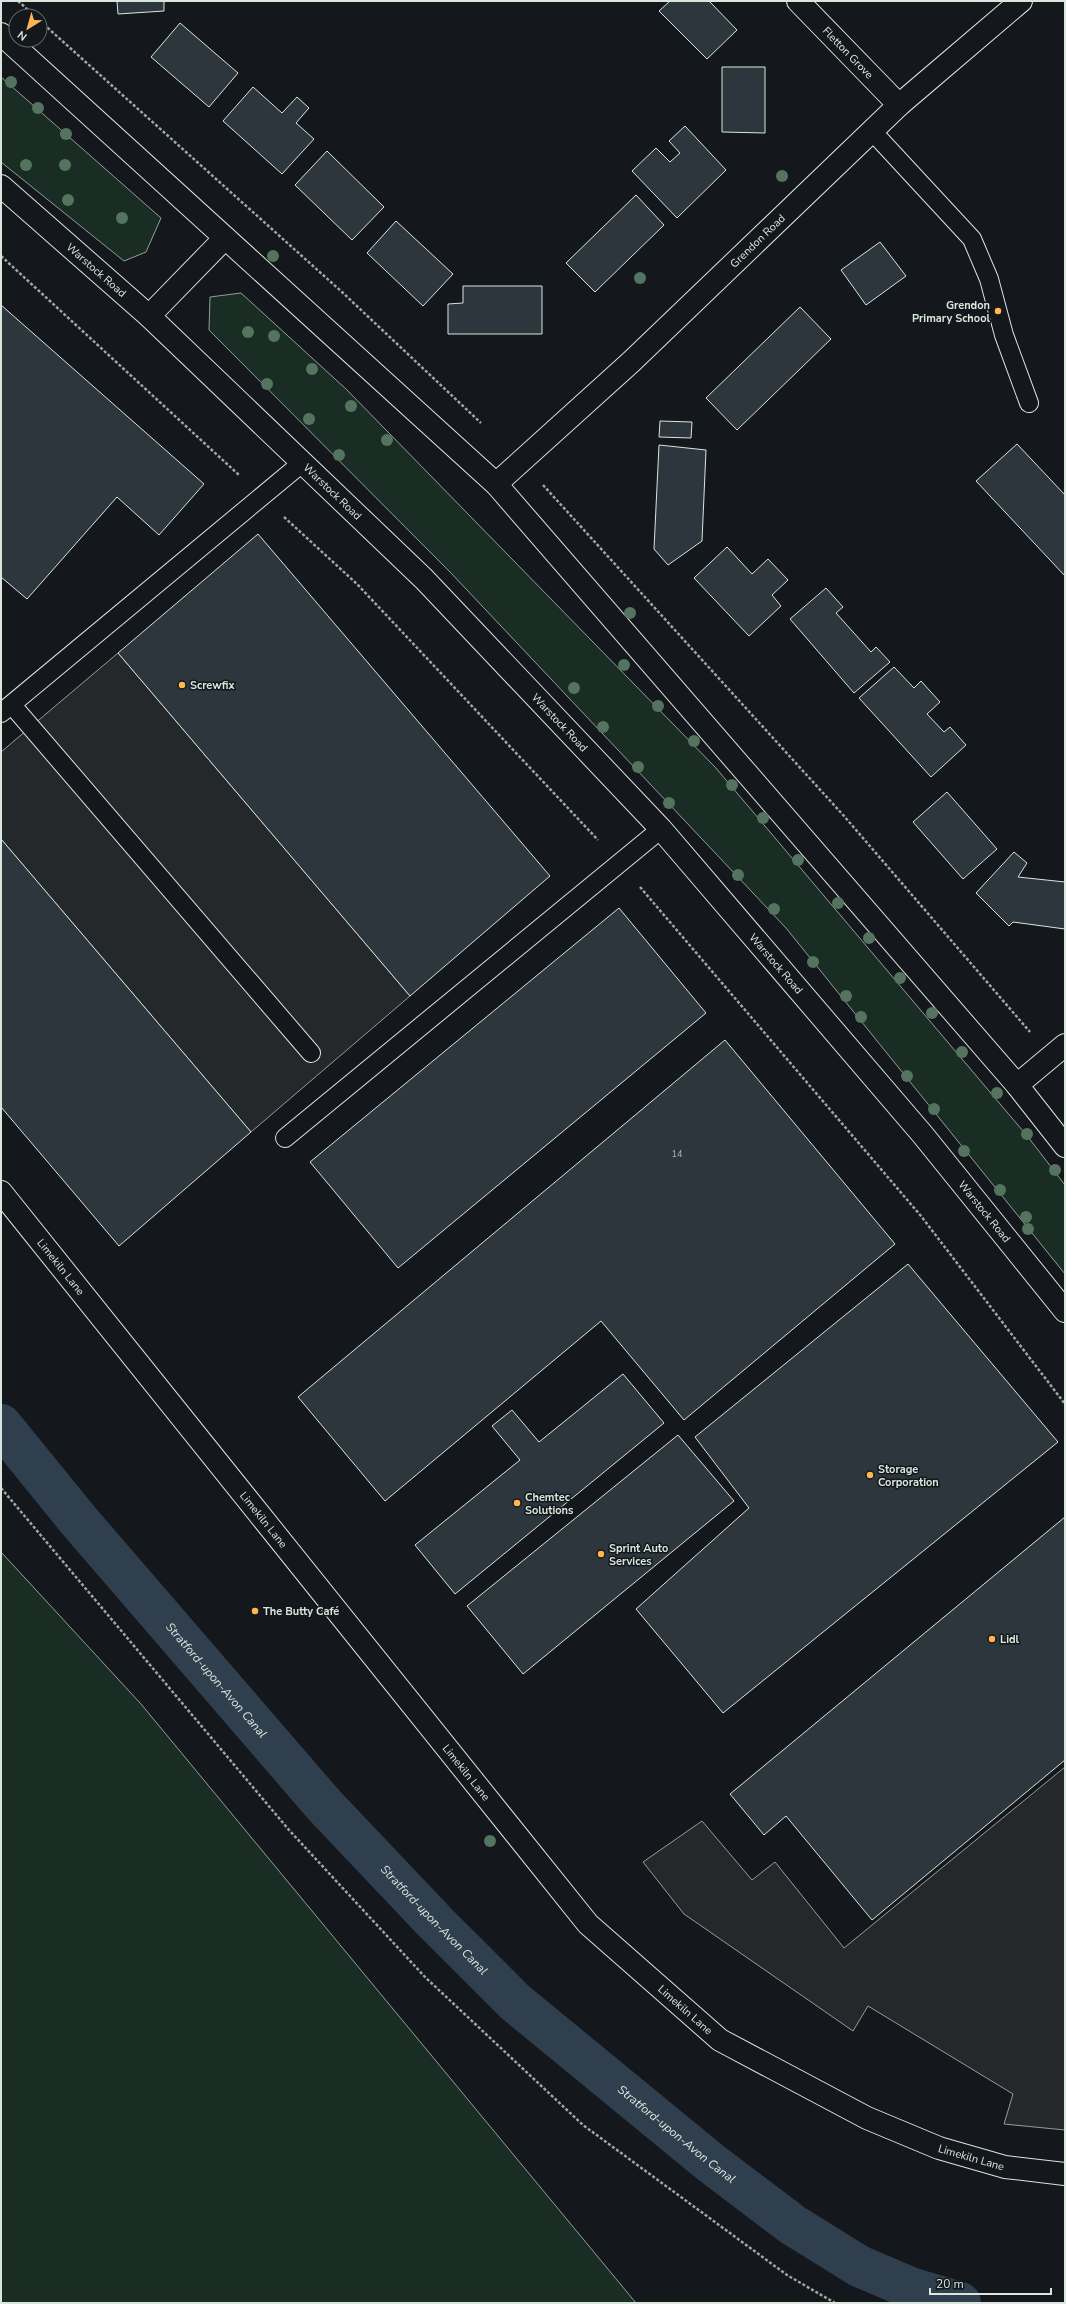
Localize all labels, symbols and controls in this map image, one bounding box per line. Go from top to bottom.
north arrow [8,8,48,48]
street label: Fletton Grove [819,24,877,82]
text: N [14,27,30,44]
street label: Grendon Road [727,211,789,271]
street label: Warstock Road [63,240,129,301]
place label: Grendon Primary School [912,298,990,326]
marker: Grendon Primary School [993,306,1003,316]
street label: Warstock Road [300,460,365,523]
place label: Screwfix [190,678,235,693]
marker: Screwfix [177,680,187,690]
street label: Warstock Road [528,690,591,755]
street label: Warstock Road [746,930,806,997]
house number: 14 [672,1148,683,1160]
street label: Warstock Road [955,1178,1014,1246]
street label: Limekiln Lane [33,1236,88,1299]
place label: Storage Corporation [878,1462,939,1490]
marker: Storage Corporation [865,1470,875,1480]
street label: Limekiln Lane [236,1489,291,1551]
place label: Chemtec Solutions [525,1490,573,1518]
marker: Chemtec Solutions [512,1498,522,1508]
place label: Sprint Auto Services [609,1541,668,1569]
marker: Sprint Auto Services [596,1549,606,1559]
place label: The Butty Café [263,1604,339,1619]
marker: The Butty Café [250,1606,260,1616]
water label: Stratford-upon-Avon Canal [162,1619,271,1742]
place label: Lidl [1000,1632,1020,1647]
marker: Lidl [987,1634,997,1644]
street label: Limekiln Lane [439,1741,493,1804]
water label: Stratford-upon-Avon Canal [377,1862,492,1979]
street label: Limekiln Lane [655,1982,716,2038]
water label: Stratford-upon-Avon Canal [614,2082,739,2187]
street label: Limekiln Lane [936,2141,1006,2174]
scale bar [930,2270,1051,2296]
text: 20 m [936,2276,964,2292]

